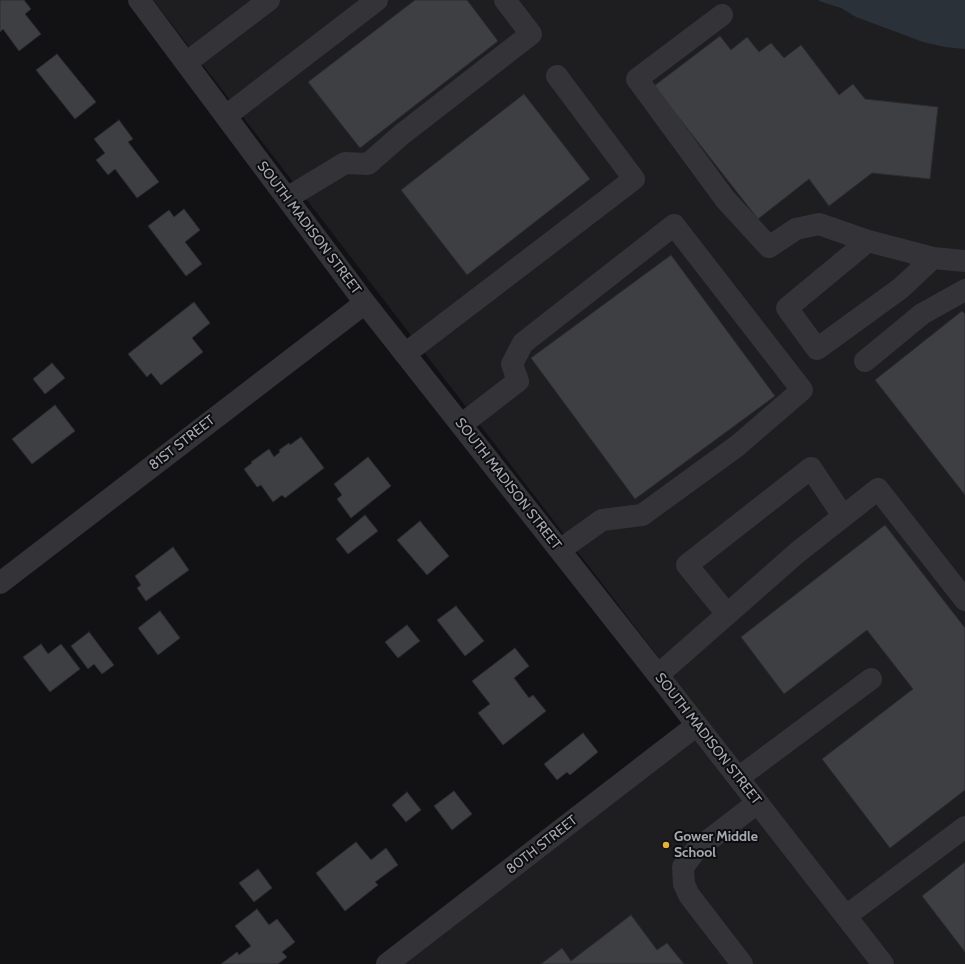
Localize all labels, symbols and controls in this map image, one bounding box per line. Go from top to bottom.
street label: SOUTH MADISON STREET [253,158,365,298]
street label: 81ST STREET [146,412,218,474]
street label: SOUTH MADISON STREET [451,415,565,553]
street label: SOUTH MADISON STREET [651,670,765,808]
street label: 80TH STREET [503,812,581,878]
place label: Gower Middle School [674,829,758,862]
marker: Gower Middle School [661,840,671,850]

